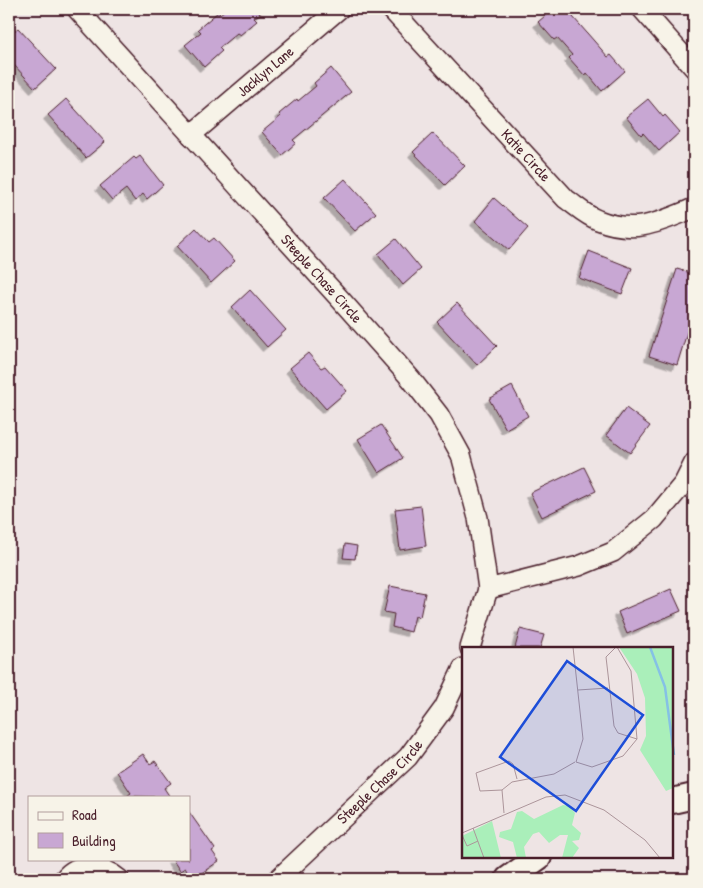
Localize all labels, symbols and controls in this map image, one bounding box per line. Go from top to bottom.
street label: Jacklyn Lane [232,41,298,101]
street label: Katie Circle [496,124,556,186]
street label: Steeple Chase Circle [276,229,367,327]
inset map [462,647,673,858]
street label: Steeple Chase Circle [332,735,427,828]
legend [28,796,190,860]
text: Road [72,804,97,825]
text: Building [72,830,116,851]

